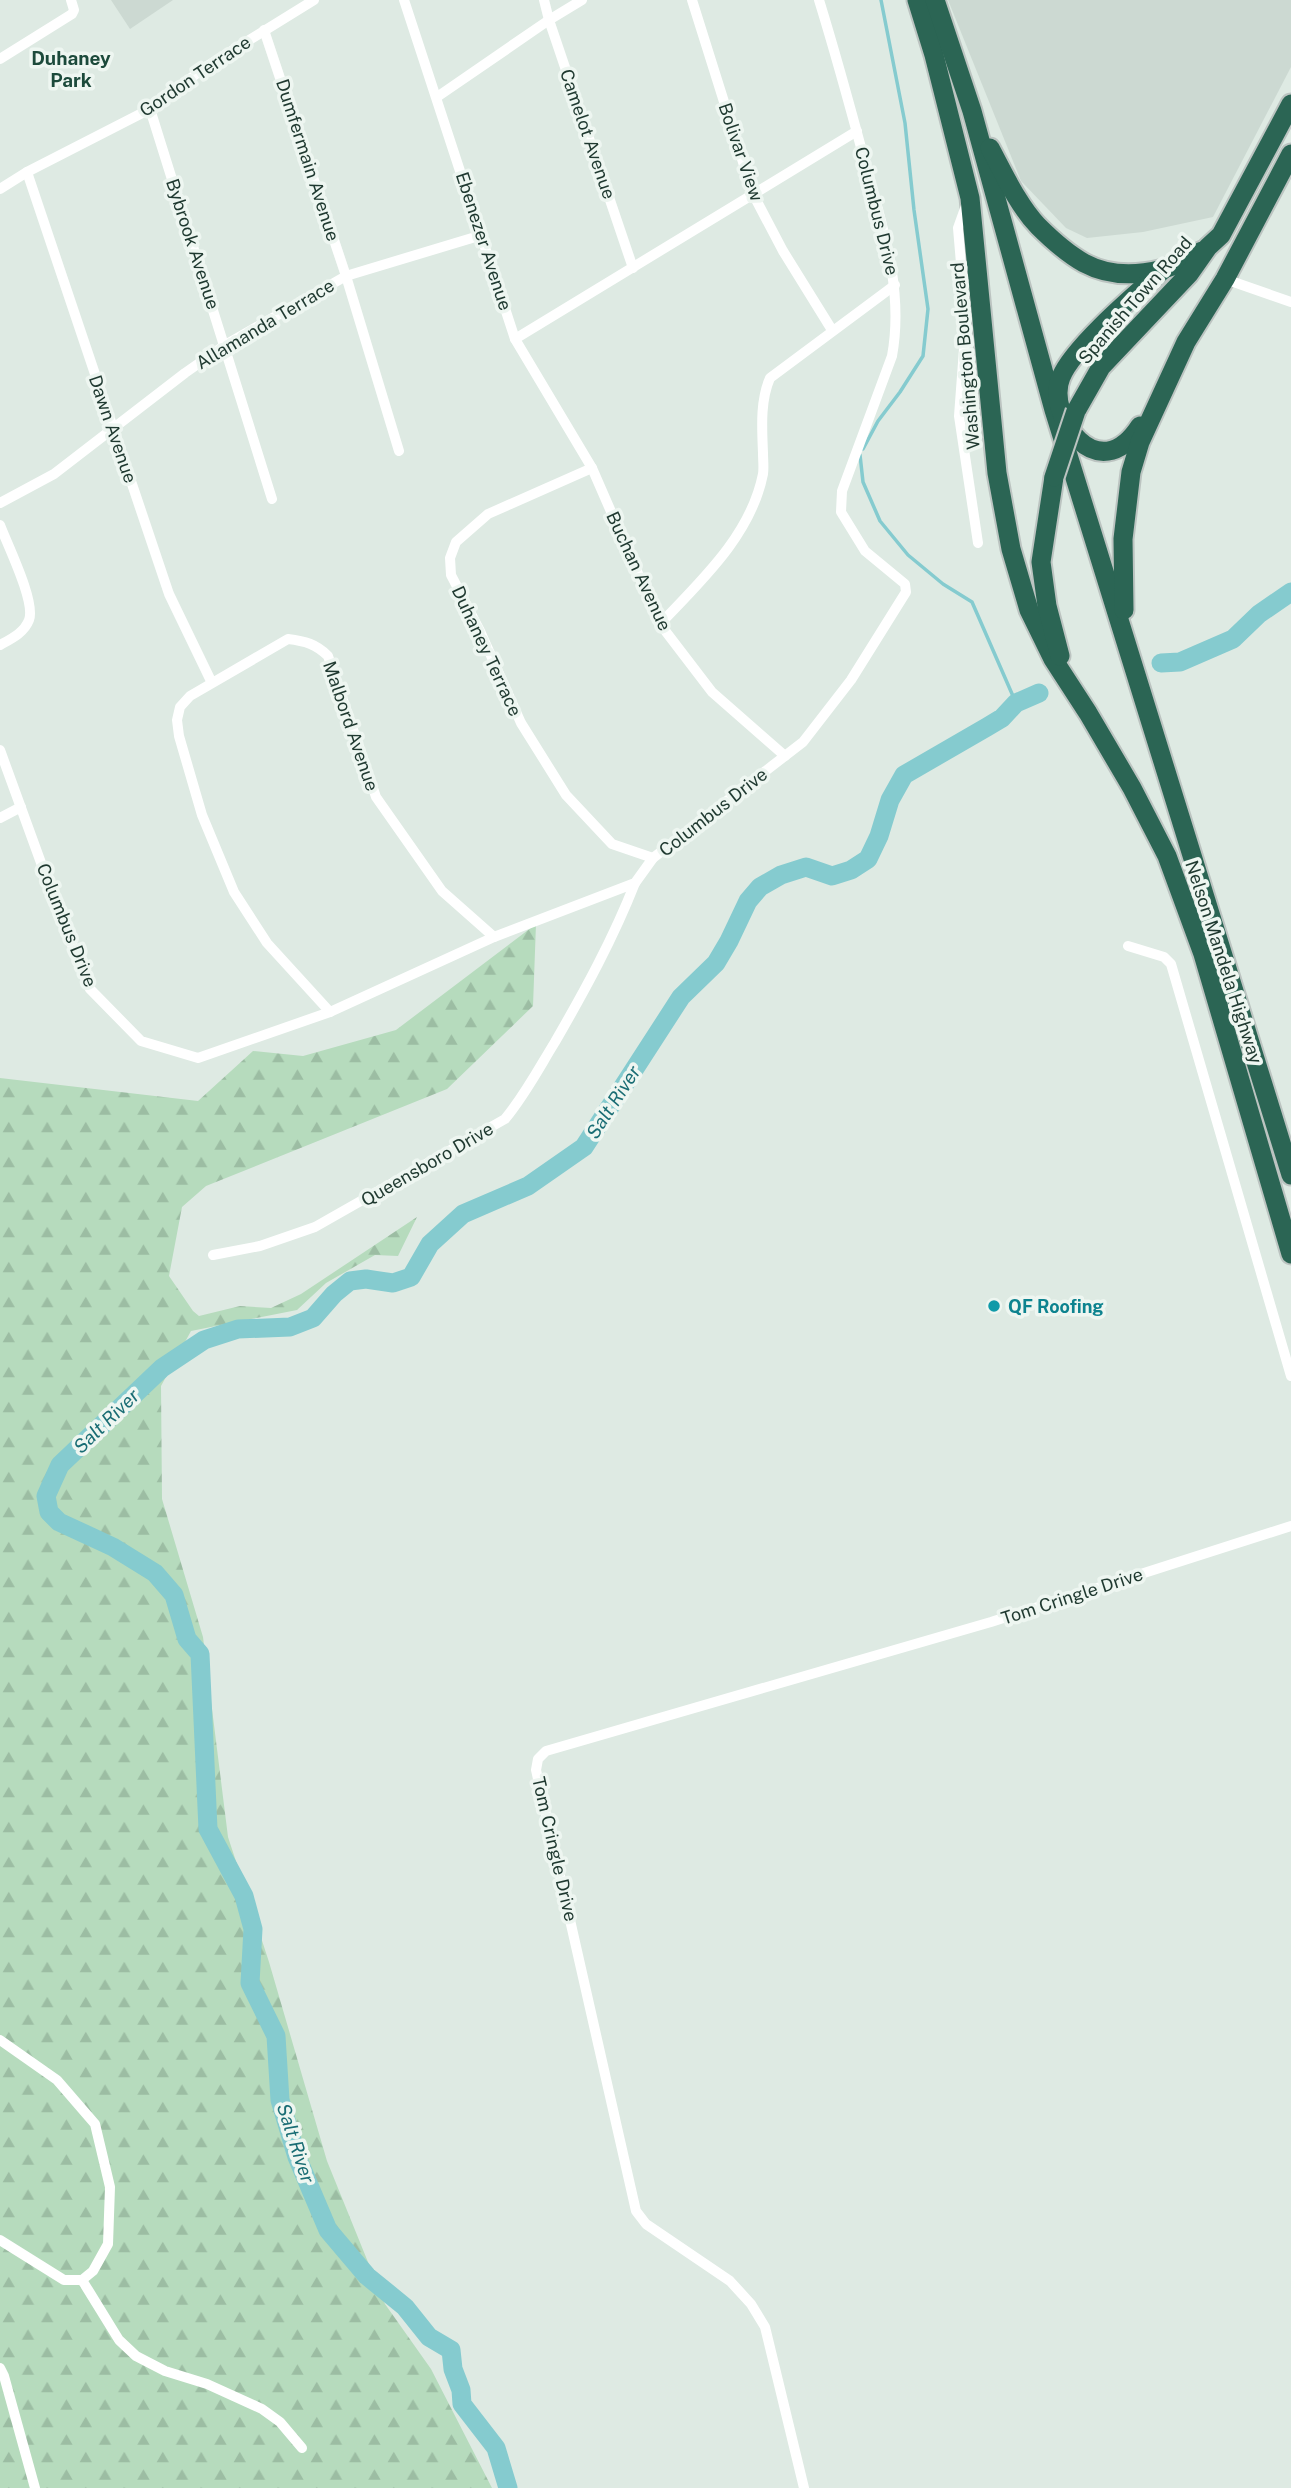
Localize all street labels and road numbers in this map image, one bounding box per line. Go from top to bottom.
street label: Gordon Terrace [136,31,254,121]
street label: Camelot Avenue [556,66,620,202]
street label: Dumfermain Avenue [272,76,344,244]
street label: Bolivar View [714,100,768,204]
street label: Columbus Drive [851,145,903,277]
street label: Ebenezer Avenue [452,169,516,313]
street label: Bybrook Avenue [162,176,224,312]
street label: Spanish Town Road [1074,232,1196,368]
street label: Washington Boulevard [946,261,984,451]
street label: Allamanda Terrace [192,274,338,374]
street label: Dawn Avenue [85,372,141,486]
street label: Buchan Avenue [602,508,676,634]
street label: Duhaney Terrace [448,583,526,719]
street label: Malbord Avenue [319,658,383,794]
street label: Columbus Drive [655,763,771,861]
street label: Nelson Mandela Highway [1181,858,1267,1067]
street label: Columbus Drive [33,860,101,990]
street label: Queensboro Drive [357,1118,497,1210]
street label: Tom Cringle Drive [999,1563,1145,1629]
street label: Tom Cringle Drive [528,1775,582,1923]

